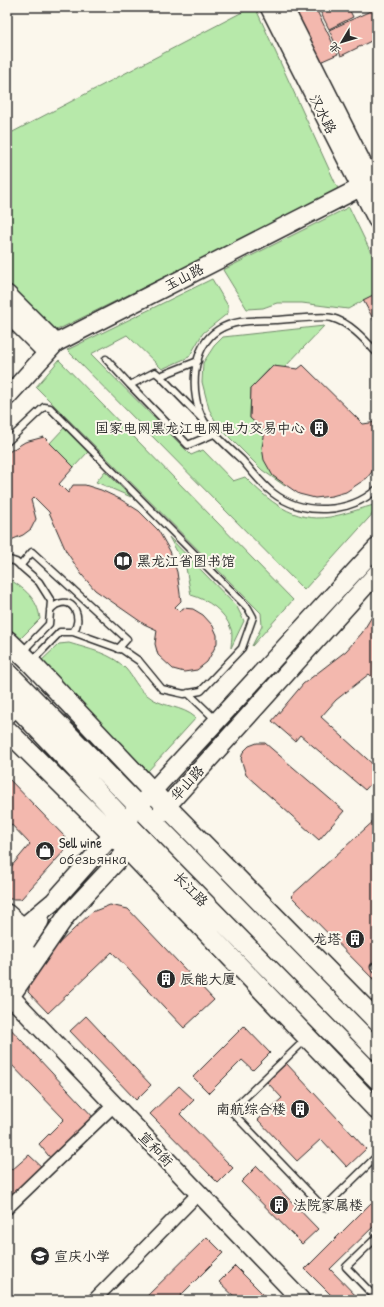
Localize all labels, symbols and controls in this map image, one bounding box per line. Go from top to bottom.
north arrow [322,22,362,62]
text: 北 [325,40,343,57]
street label: 汉水路 [305,91,341,137]
street label: 玉山路 [161,259,207,295]
building icon: 国家电网黑龙江电网电力交易中心 [308,417,330,439]
place label: 国家电网黑龙江电网电力交易中心 [95,418,305,437]
library icon: 黑龙江省图书馆 [112,550,134,572]
place label: 黑龙江省图书馆 [137,551,235,570]
street label: 华山路 [166,761,208,805]
place label: Sell wine обезьянка [59,833,127,868]
shop icon: Sell wine обезьянка [34,840,56,862]
street label: 长江路 [170,867,213,910]
building icon: 龙塔 [344,928,366,950]
place label: 龙塔 [313,929,341,948]
building icon: 辰能大厦 [155,968,177,990]
place label: 辰能大厦 [180,969,236,988]
building icon: 南航综合楼 [289,1098,311,1120]
place label: 南航综合楼 [216,1099,286,1118]
street label: 宣和街 [135,1127,178,1170]
building icon: 法院家属楼 [268,1194,290,1216]
place label: 法院家属楼 [293,1195,363,1214]
school or university icon: 宣庆小学 [29,1245,51,1267]
place label: 宣庆小学 [54,1246,110,1265]

